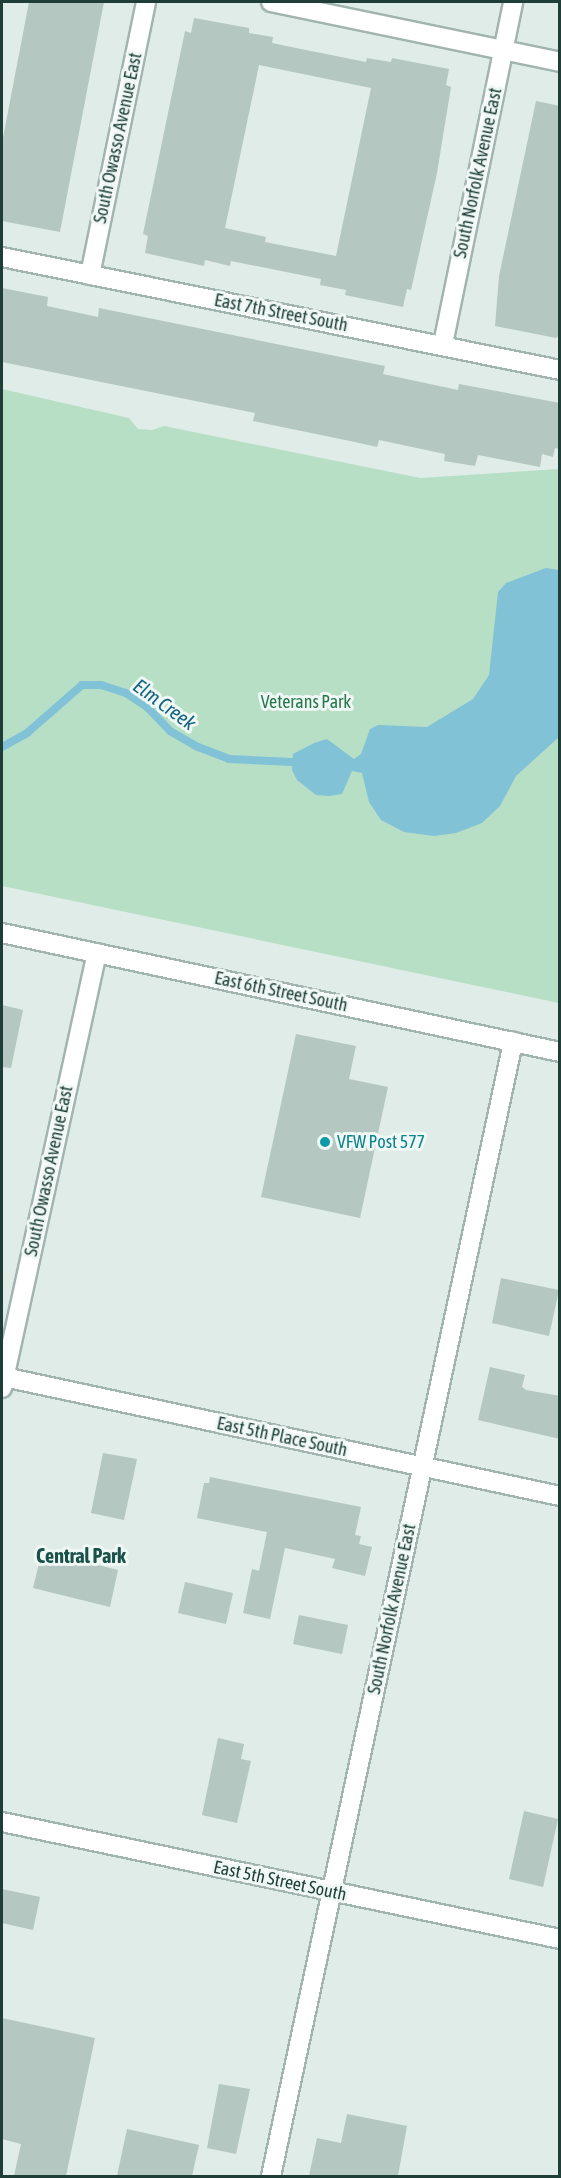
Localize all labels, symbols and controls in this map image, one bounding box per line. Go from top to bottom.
street label: South Owasso Avenue East [89,51,147,225]
street label: South Norfolk Avenue East [449,86,507,260]
street label: East 7th Street South [212,289,350,337]
water label: Elm Creek [129,673,201,735]
park label: Veterans Park [261,691,351,713]
street label: East 6th Street South [213,967,349,1017]
street label: South Owasso Avenue East [20,1084,78,1258]
place label: VFW Post 577 [337,1131,425,1153]
marker: VFW Post 577 [318,1135,332,1149]
street label: East 5th Place South [215,1413,349,1461]
street label: South Norfolk Avenue East [363,1522,421,1696]
district label: Central Park [36,1543,126,1567]
street label: East 5th Street South [212,1856,348,1906]

